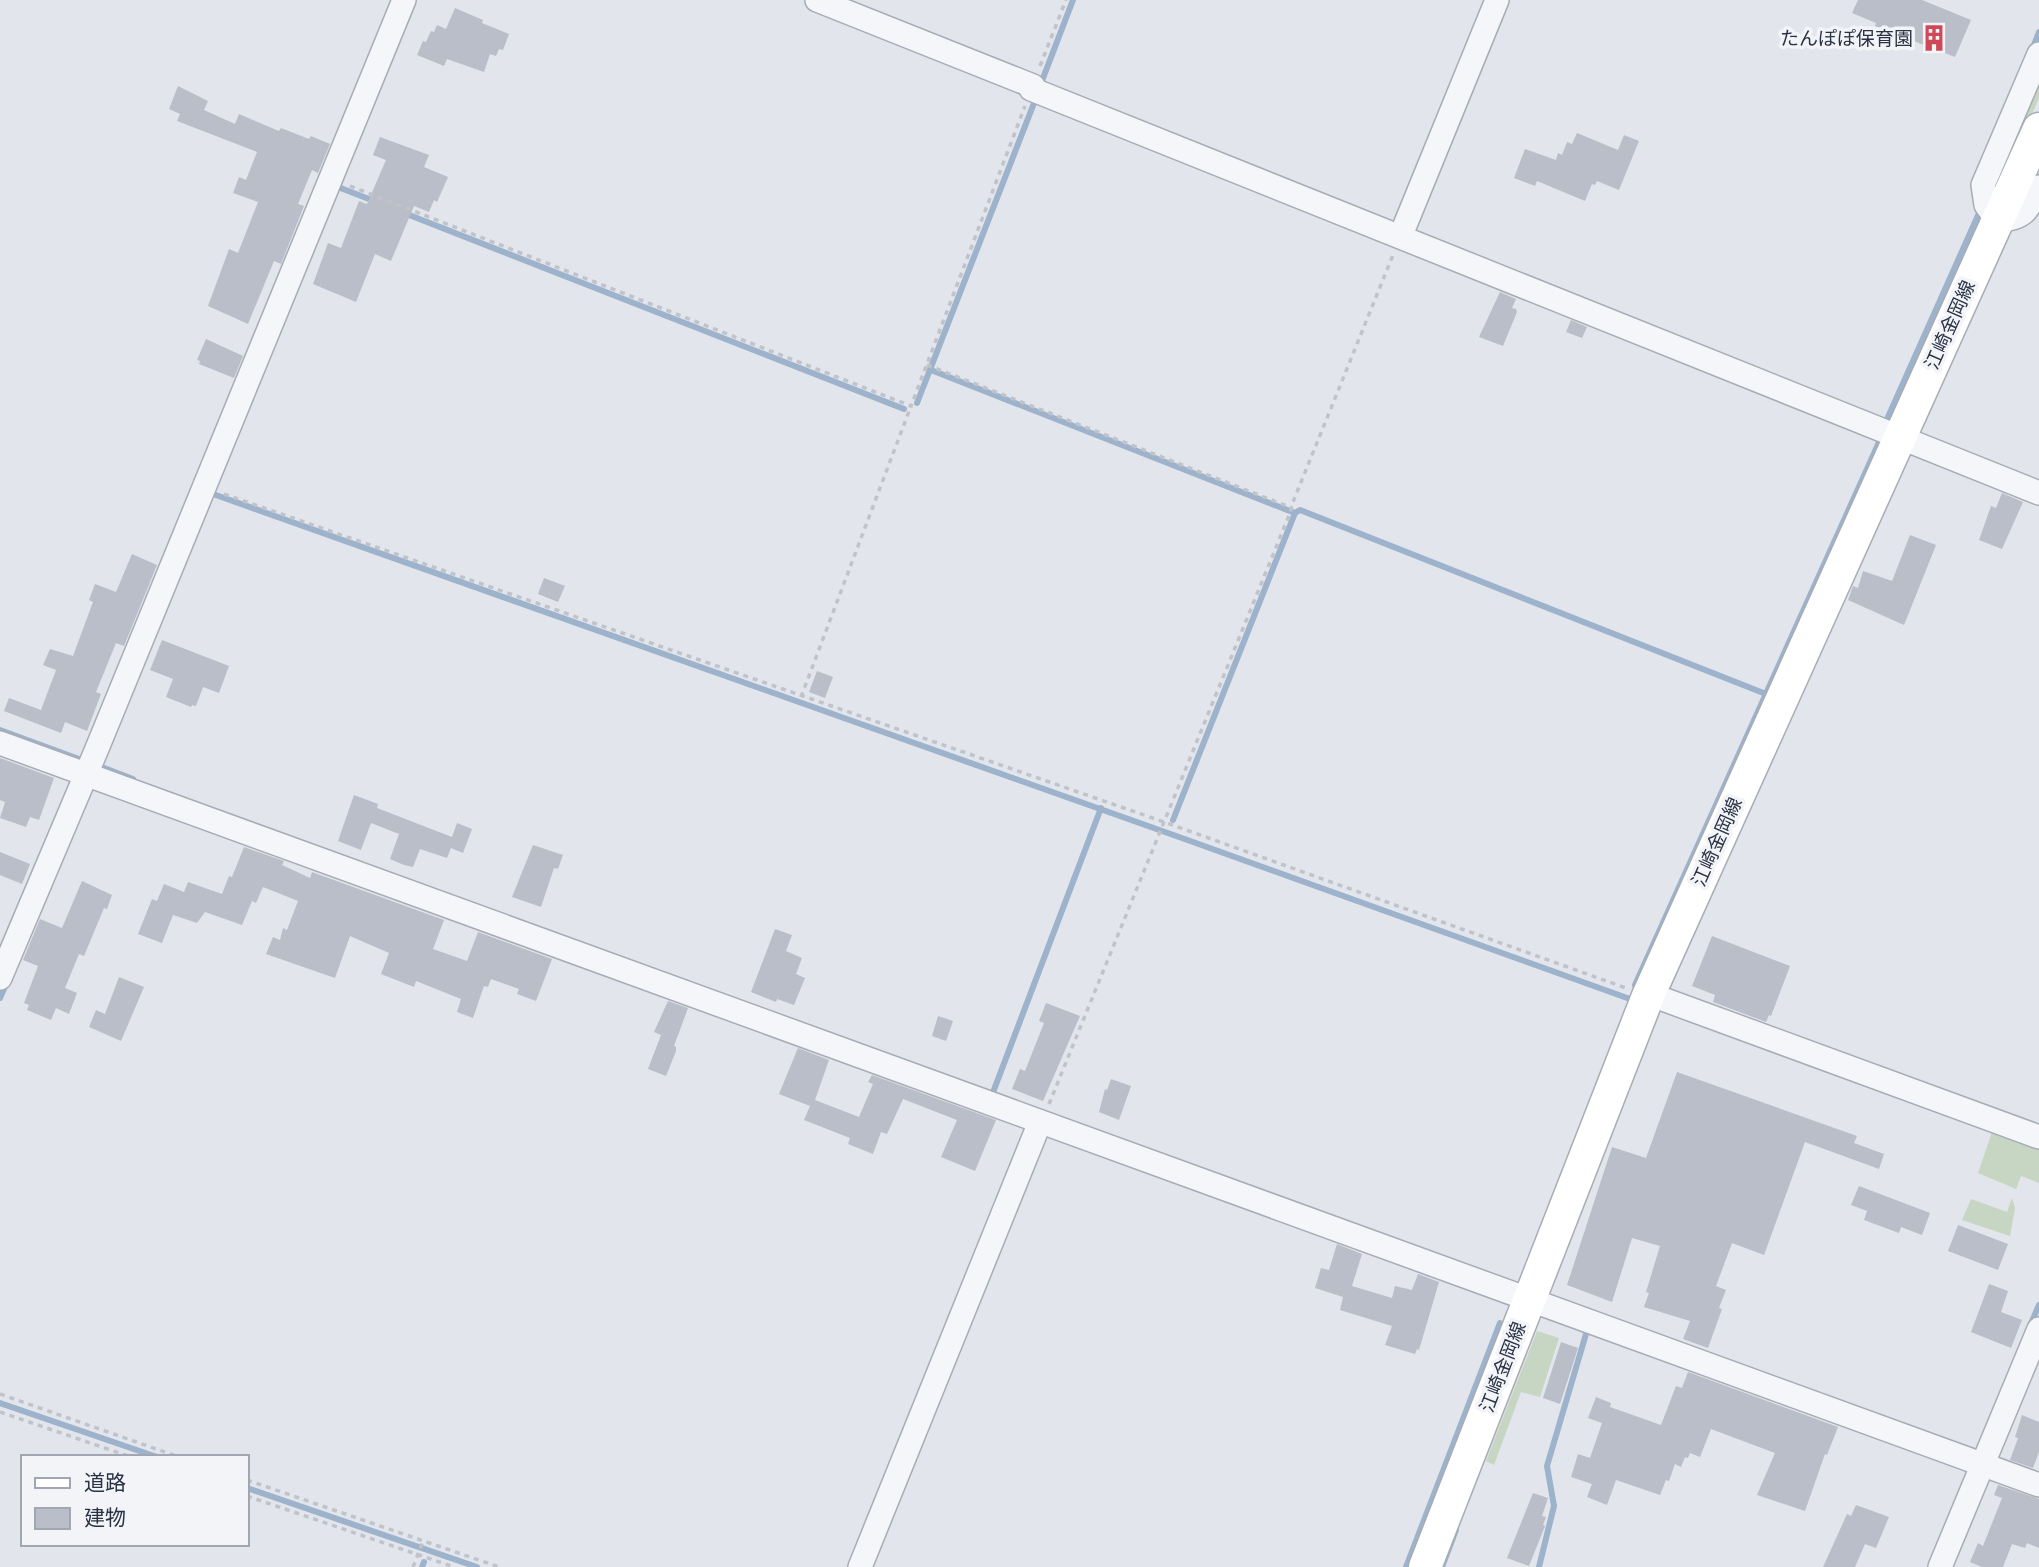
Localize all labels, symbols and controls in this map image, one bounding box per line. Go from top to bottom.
building icon: たんぽぽ保育園 [1919,23,1949,53]
place label: たんぽぽ保育園 [1780,27,1913,50]
street label: 江崎金岡線 [1920,277,1980,373]
street label: 江崎金岡線 [1687,794,1747,890]
street label: 江崎金岡線 [1475,1319,1531,1415]
legend [21,1455,248,1546]
text: 道路 [84,1470,126,1495]
text: 建物 [84,1505,126,1530]

